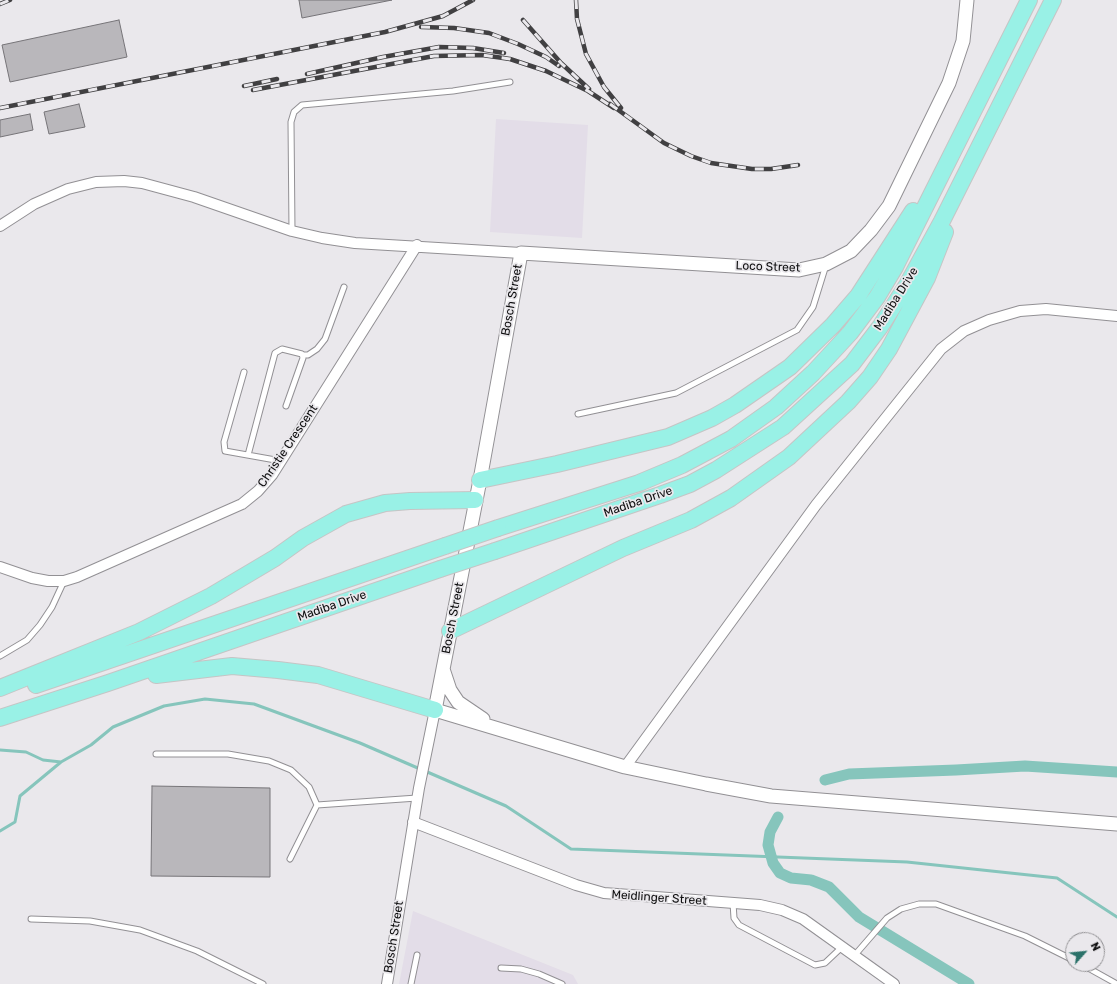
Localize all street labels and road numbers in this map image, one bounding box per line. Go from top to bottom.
street label: Loco Street [735,259,801,275]
street label: Bosch Street [499,263,525,337]
street label: Madiba Drive [871,265,921,333]
street label: Christie Crescent [255,402,321,490]
street label: Madiba Drive [602,484,674,520]
street label: Bosch Street [439,581,467,655]
street label: Madiba Drive [296,588,368,624]
street label: Meidlinger Street [611,887,707,909]
street label: Bosch Street [381,900,407,974]

